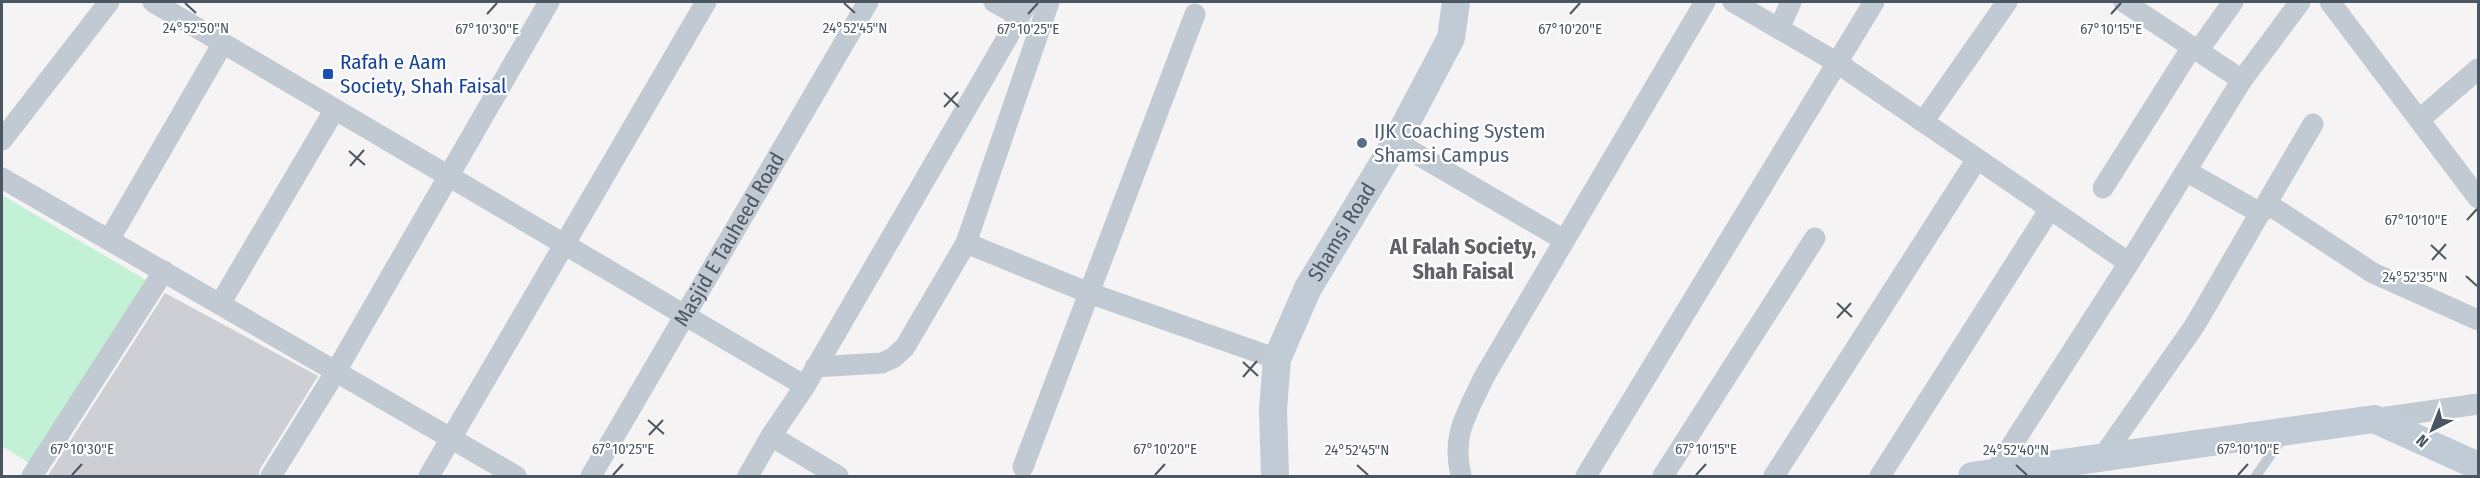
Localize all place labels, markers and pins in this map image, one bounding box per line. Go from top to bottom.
place label: Rafah e Aam Society, Shah Faisal [340,49,507,99]
marker: Rafah e Aam Society, Shah Faisal [321,67,335,81]
place label: IJK Coaching System Shamsi Campus [1374,118,1545,168]
marker: IJK Coaching System Shamsi Campus [1355,136,1369,150]

